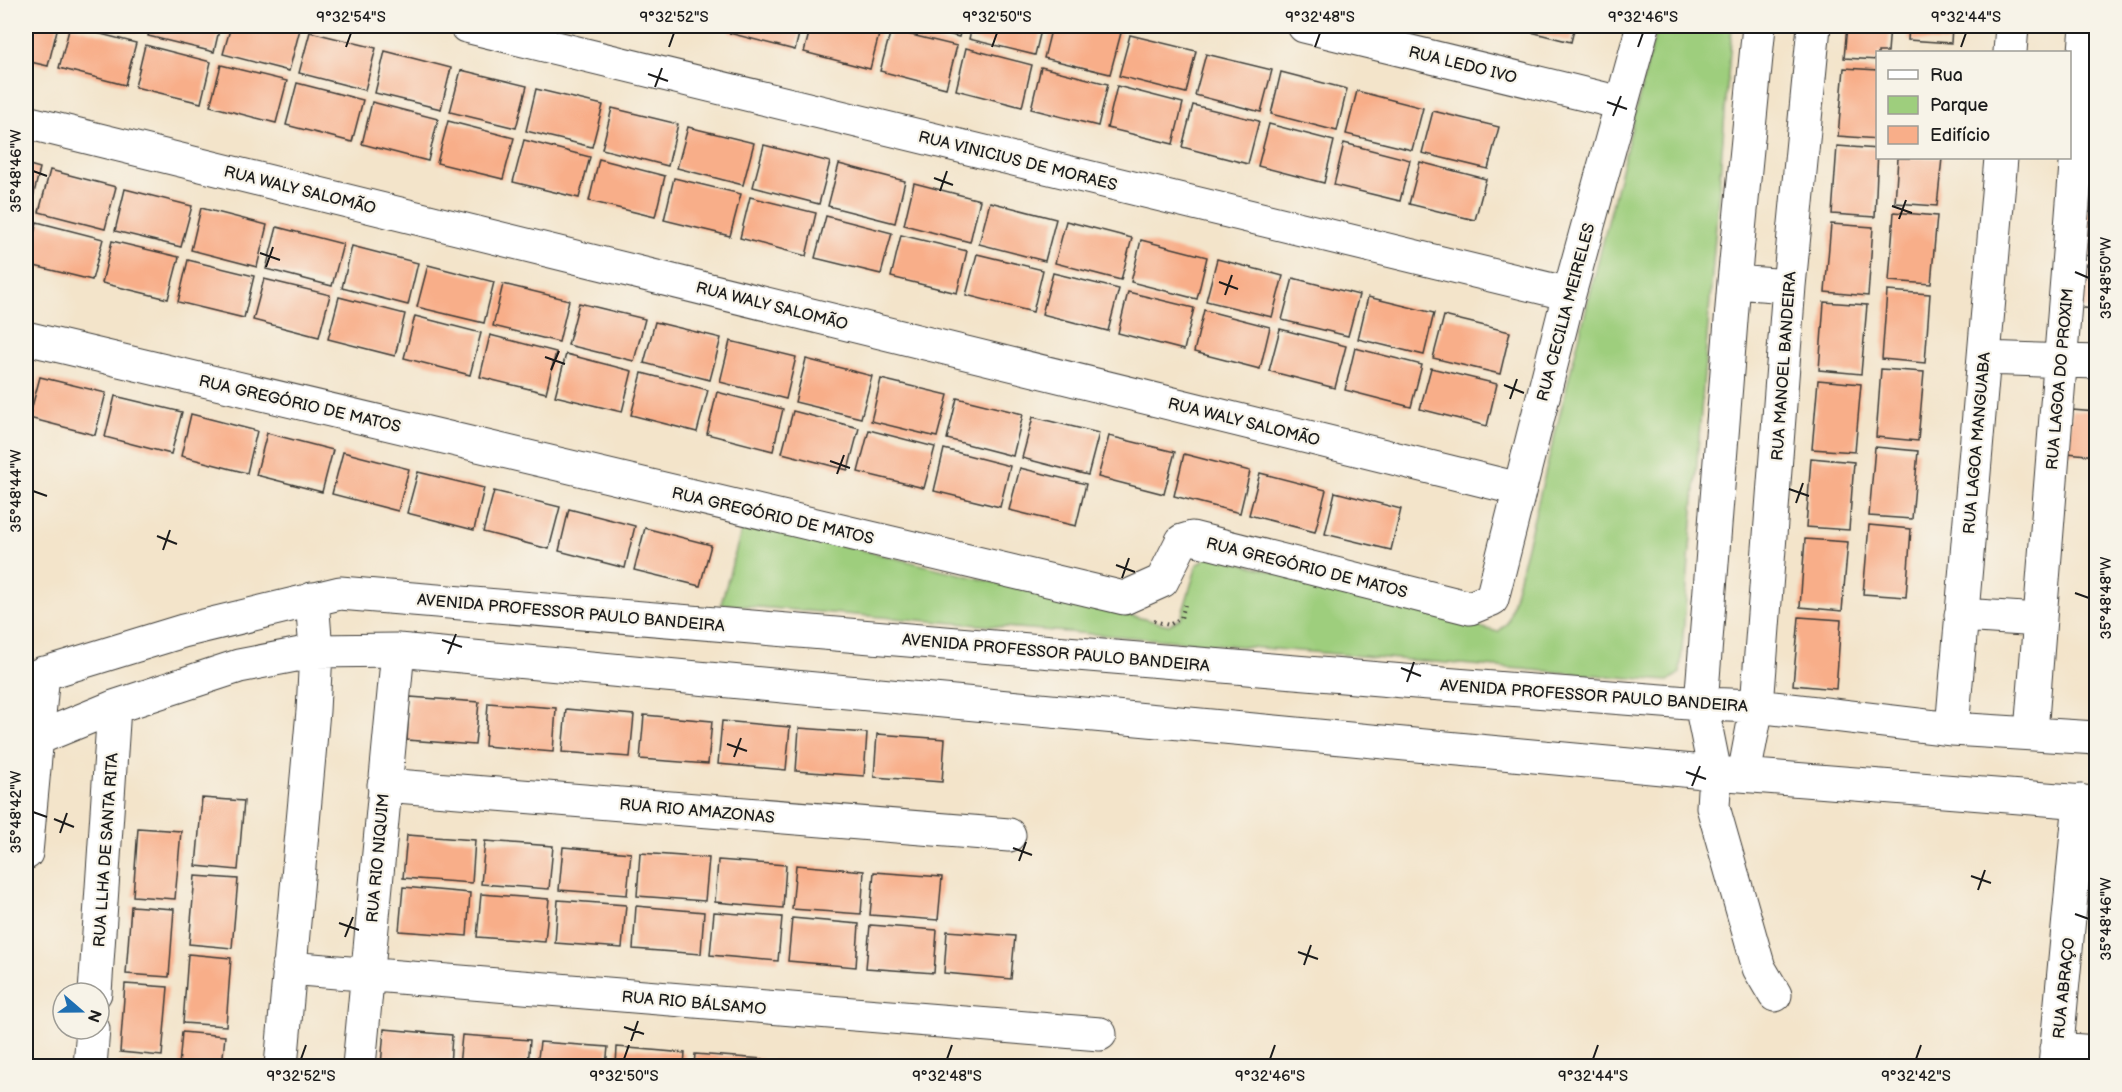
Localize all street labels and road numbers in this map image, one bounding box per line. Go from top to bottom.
street label: RUA LEDO IVO [1406,43,1519,88]
street label: RUA VINICIUS DE MORAES [916,128,1119,195]
street label: RUA WALY SALOMÃO [222,161,378,219]
street label: RUA CECILIA MEIRELES [1533,221,1599,404]
street label: RUA MANOEL BANDEIRA [1768,271,1801,461]
street label: RUA WALY SALOMÃO [694,277,850,335]
street label: RUA LAGOA DO PROXIM [2043,288,2078,471]
street label: RUA LAGOA MANGUABA [1960,351,1995,535]
street label: RUA GREGÓRIO DE MATOS [197,370,403,437]
street label: RUA WALY SALOMÃO [1166,393,1322,451]
street label: RUA GREGÓRIO DE MATOS [670,482,876,549]
street label: RUA GREGÓRIO DE MATOS [1204,532,1410,603]
street label: AVENIDA PROFESSOR PAULO BANDEIRA [416,591,726,636]
street label: AVENIDA PROFESSOR PAULO BANDEIRA [901,631,1211,676]
street label: AVENIDA PROFESSOR PAULO BANDEIRA [1439,676,1749,717]
street label: RUA LLHA DE SANTA RITA [90,752,123,948]
street label: RUA RIO NIQUIM [363,793,394,923]
street label: RUA RIO AMAZONAS [618,795,775,828]
street label: RUA ABRAÇO [2050,937,2079,1040]
street label: RUA RIO BÁLSAMO [621,986,767,1019]

